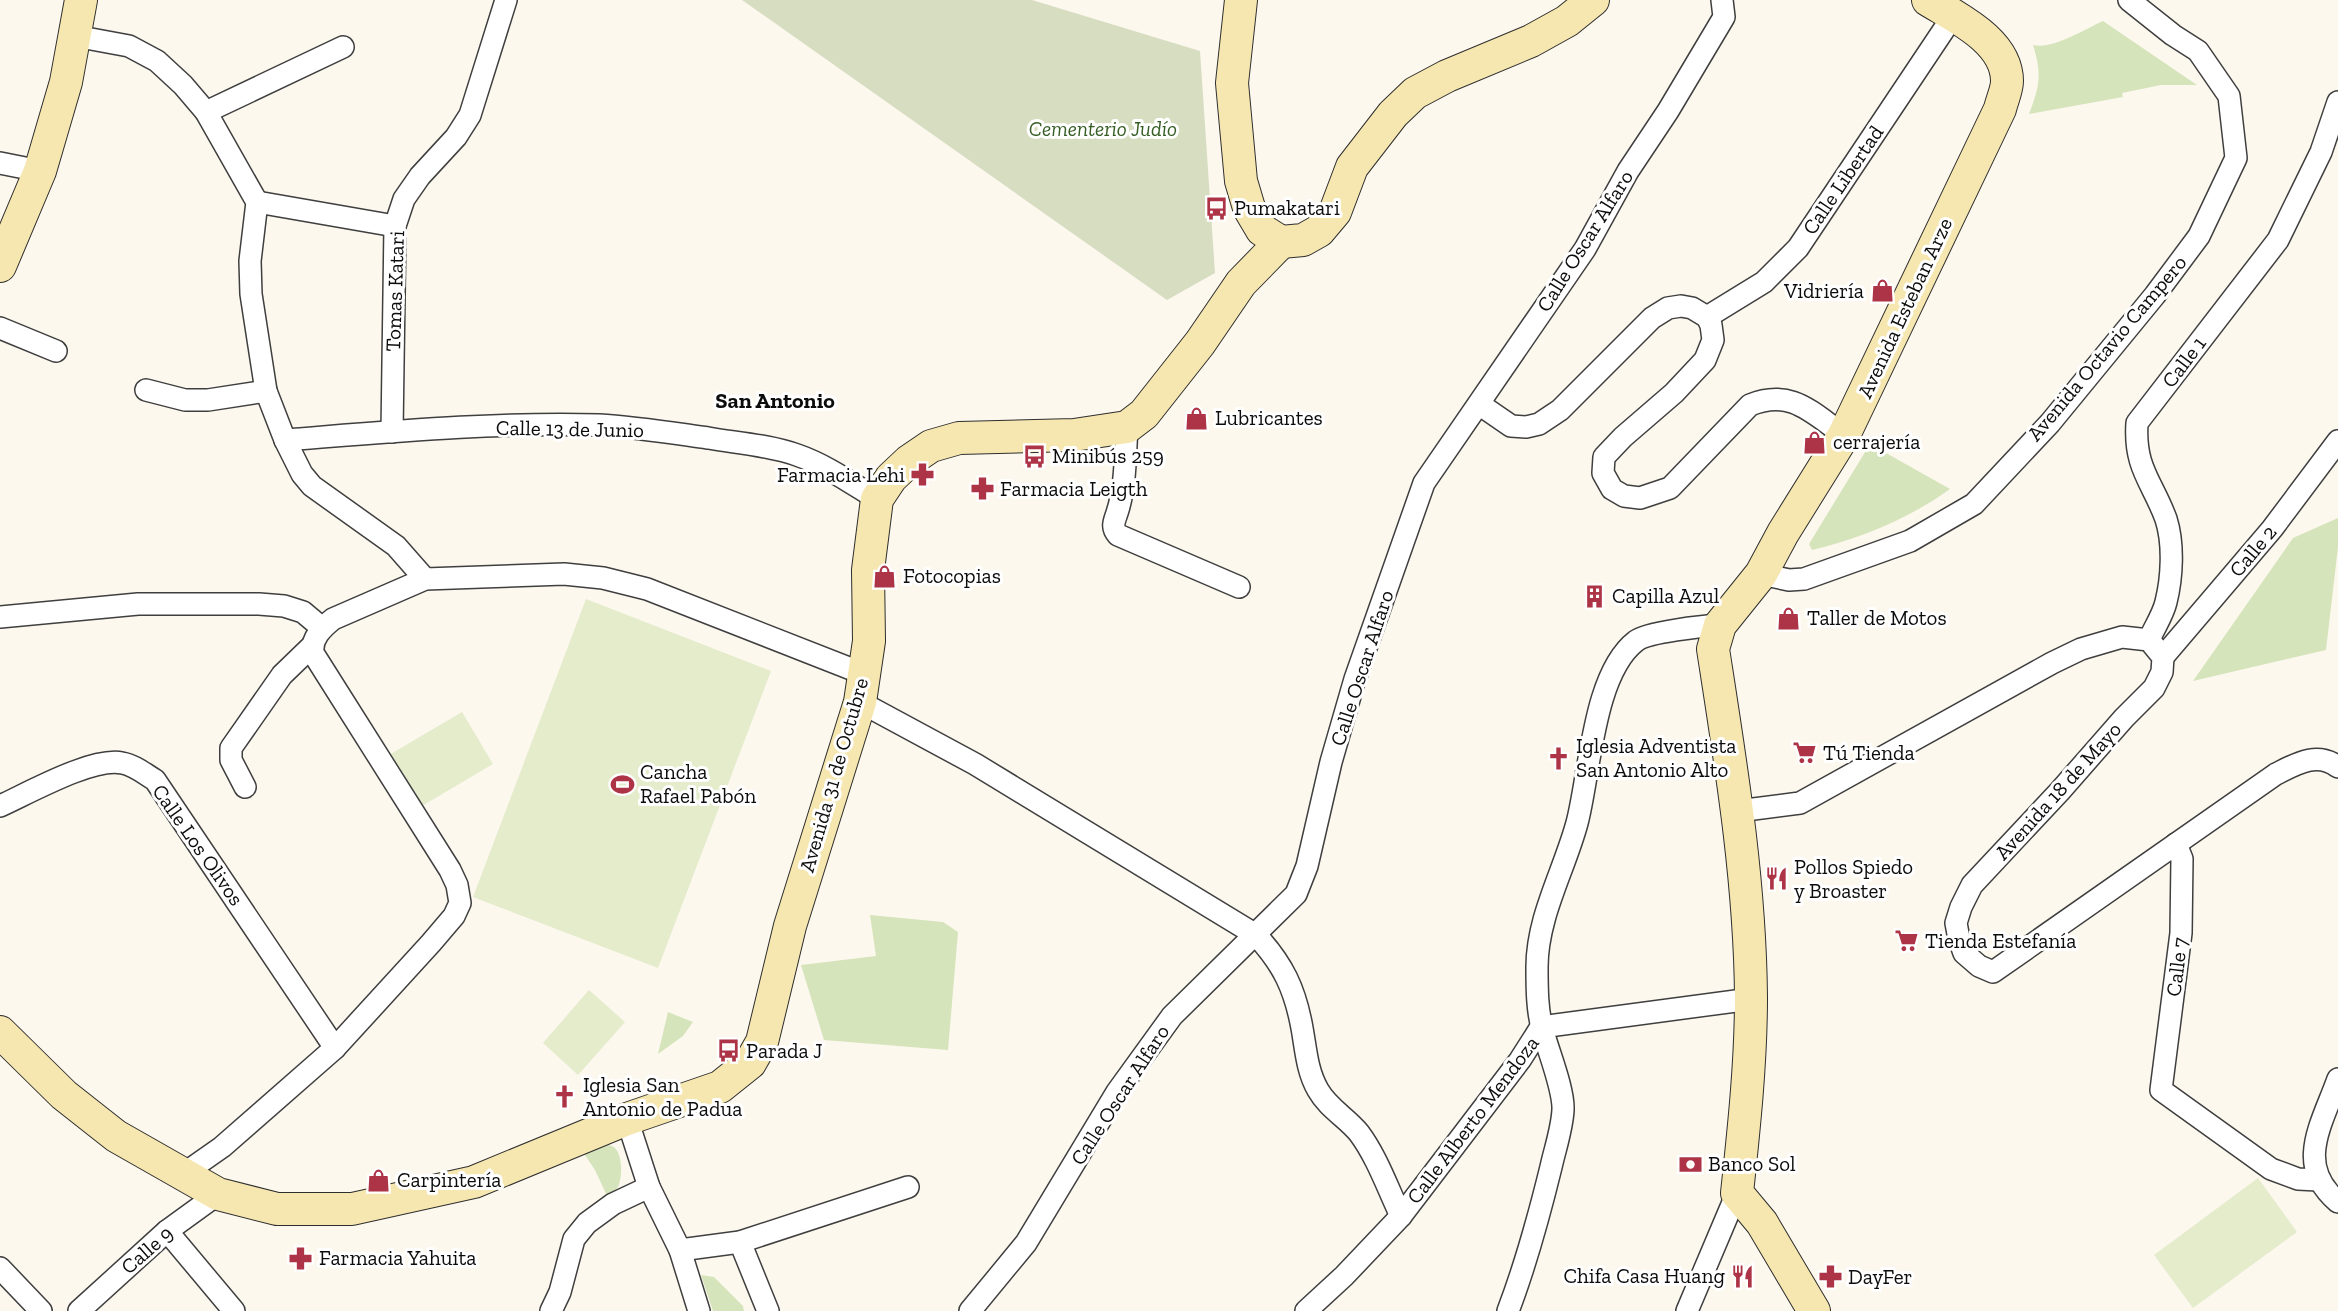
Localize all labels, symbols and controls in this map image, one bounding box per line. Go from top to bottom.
park label: Cementerio Judío [1029,116,1177,141]
street label: Calle Libertad [1797,120,1888,239]
street label: Calle Oscar Alfaro [1531,165,1638,316]
bus stop icon: Pumakatari [1203,195,1229,221]
place label: Pumakatari [1234,195,1340,220]
street label: Avenida Esteban Arze [1852,214,1957,402]
street label: Tomas Katari [380,230,409,352]
street label: Avenida Octavio Campero [2022,250,2192,446]
place label: Vidriería [1783,278,1864,303]
shop icon: Vidriería [1869,278,1895,304]
street label: Calle 1 [2156,331,2211,392]
district label: San Antonio [715,387,835,414]
shop icon: Lubricantes [1184,405,1210,431]
place label: Lubricantes [1215,405,1323,430]
street label: Calle 13 de Junio [496,415,644,442]
shop icon: cerrajería [1802,429,1828,455]
place label: cerrajería [1833,429,1920,455]
bus stop icon: Minibús 259 [1021,443,1047,469]
place label: Minibús 259 [1052,443,1164,468]
place label: Farmacia Lehi [777,462,905,487]
pharmacy icon: Farmacia Lehi [910,462,936,488]
pharmacy icon: Farmacia Leigth [969,476,995,502]
place label: Farmacia Leigth [1000,476,1148,501]
street label: Calle 2 [2224,520,2282,582]
shop icon: Fotocopias [872,563,898,589]
place label: Fotocopias [903,563,1001,588]
building icon: Capilla Azul [1581,583,1607,609]
place label: Capilla Azul [1612,583,1720,608]
street label: Calle Oscar Alfaro [1325,587,1398,749]
shop icon: Taller de Motos [1776,605,1802,631]
place label: Taller de Motos [1807,605,1947,630]
street label: Avenida 31 de Octubre [794,675,873,875]
street label: Avenida 18 de Mayo [1989,717,2126,865]
place label: Iglesia Adventista San Antonio Alto [1576,733,1736,782]
supermarket icon: Tú Tienda [1792,740,1818,766]
place label: Tú Tienda [1823,740,1915,765]
church icon: Iglesia Adventista San Antonio Alto [1545,745,1571,771]
place label: Cancha Rafael Pabón [640,759,756,808]
sports icon: Cancha Rafael Pabón [609,771,635,797]
street label: Calle Los Olivos [147,779,249,910]
place label: Pollos Spiedo y Broaster [1794,854,1913,903]
restaurant icon: Pollos Spiedo y Broaster [1763,866,1789,892]
supermarket icon: Tienda Estefanía [1894,928,1920,954]
place label: Tienda Estefanía [1925,928,2076,953]
street label: Calle 7 [2160,936,2193,998]
street label: Calle Oscar Alfaro [1065,1020,1174,1170]
street label: Calle Alberto Mendoza [1401,1031,1544,1208]
bus stop icon: Parada J [715,1038,741,1064]
place label: Parada J [746,1038,823,1063]
place label: Iglesia San Antonio de Padua [583,1072,742,1121]
church icon: Iglesia San Antonio de Padua [552,1084,578,1110]
bank icon: Banco Sol [1677,1151,1703,1177]
place label: Banco Sol [1708,1151,1796,1176]
shop icon: Carpintería [366,1167,392,1193]
place label: Carpintería [397,1167,502,1192]
street label: Calle 9 [116,1220,178,1279]
pharmacy icon: Farmacia Yahuita [288,1245,314,1271]
place label: Farmacia Yahuita [319,1245,476,1270]
place label: Chifa Casa Huang [1563,1263,1725,1288]
restaurant icon: Chifa Casa Huang [1730,1263,1756,1289]
pharmacy icon: DayFer [1817,1264,1843,1290]
place label: DayFer [1848,1264,1912,1289]

